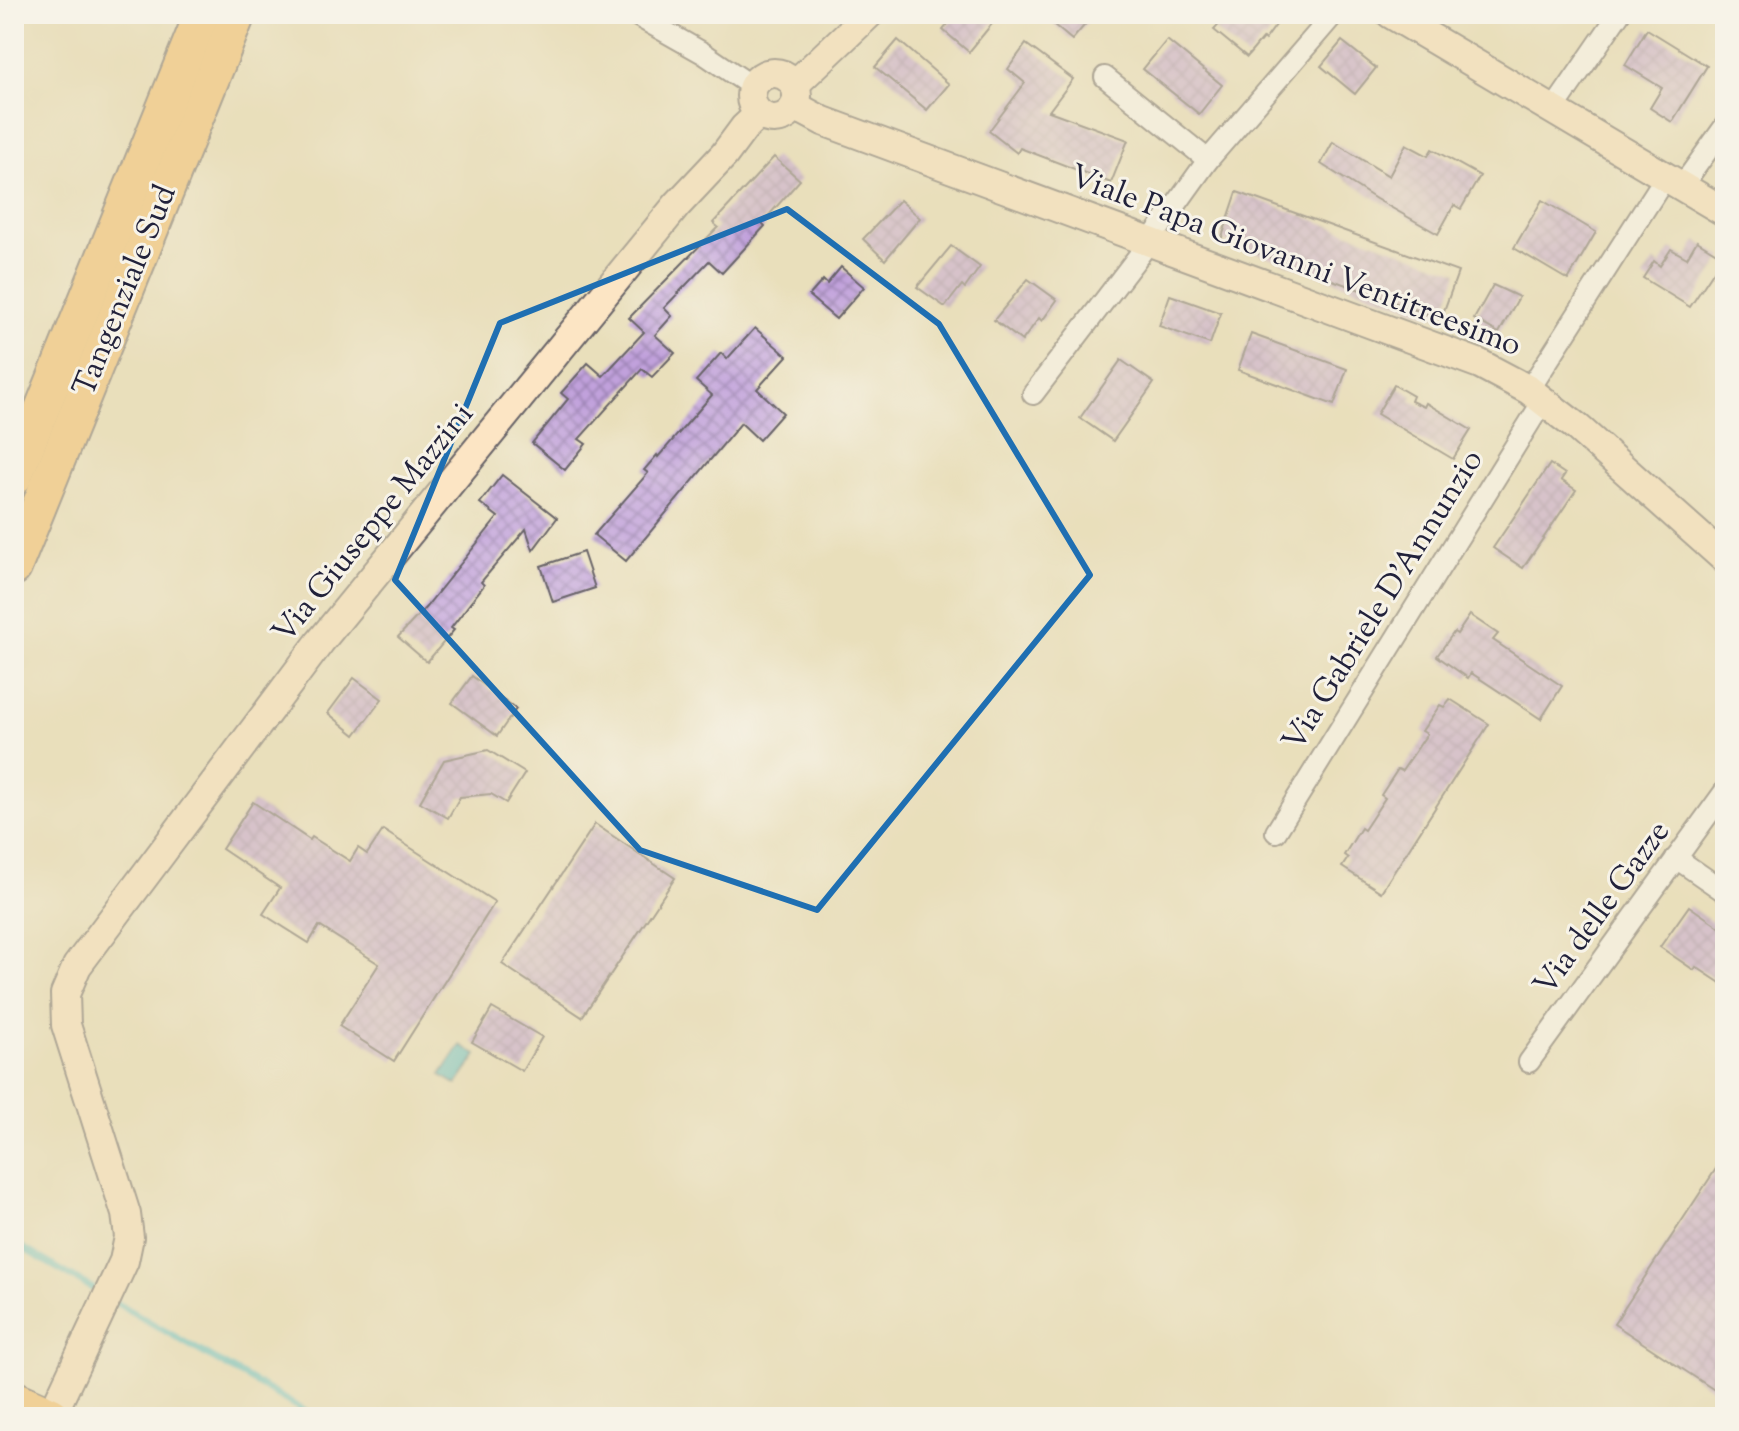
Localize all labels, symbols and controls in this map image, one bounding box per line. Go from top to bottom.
street label: Viale Papa Giovanni Ventitreesimo [1062,154,1528,370]
street label: Tangenziale Sud [63,178,189,404]
street label: Via Giuseppe Mazzini [262,394,486,654]
street label: Via Gabriele D'Annunzio [1272,441,1496,761]
street label: Via delle Gazze [1524,812,1682,1006]

